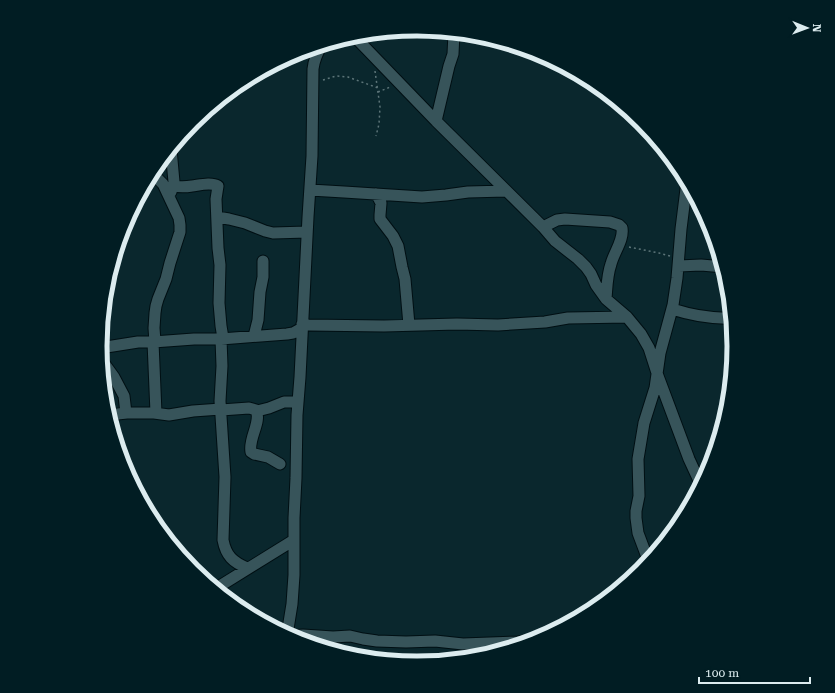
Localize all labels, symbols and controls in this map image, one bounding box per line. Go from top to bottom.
north arrow [787,8,827,48]
text: N [810,24,823,33]
scale bar [699,659,810,685]
text: 100 m [705,666,739,680]

